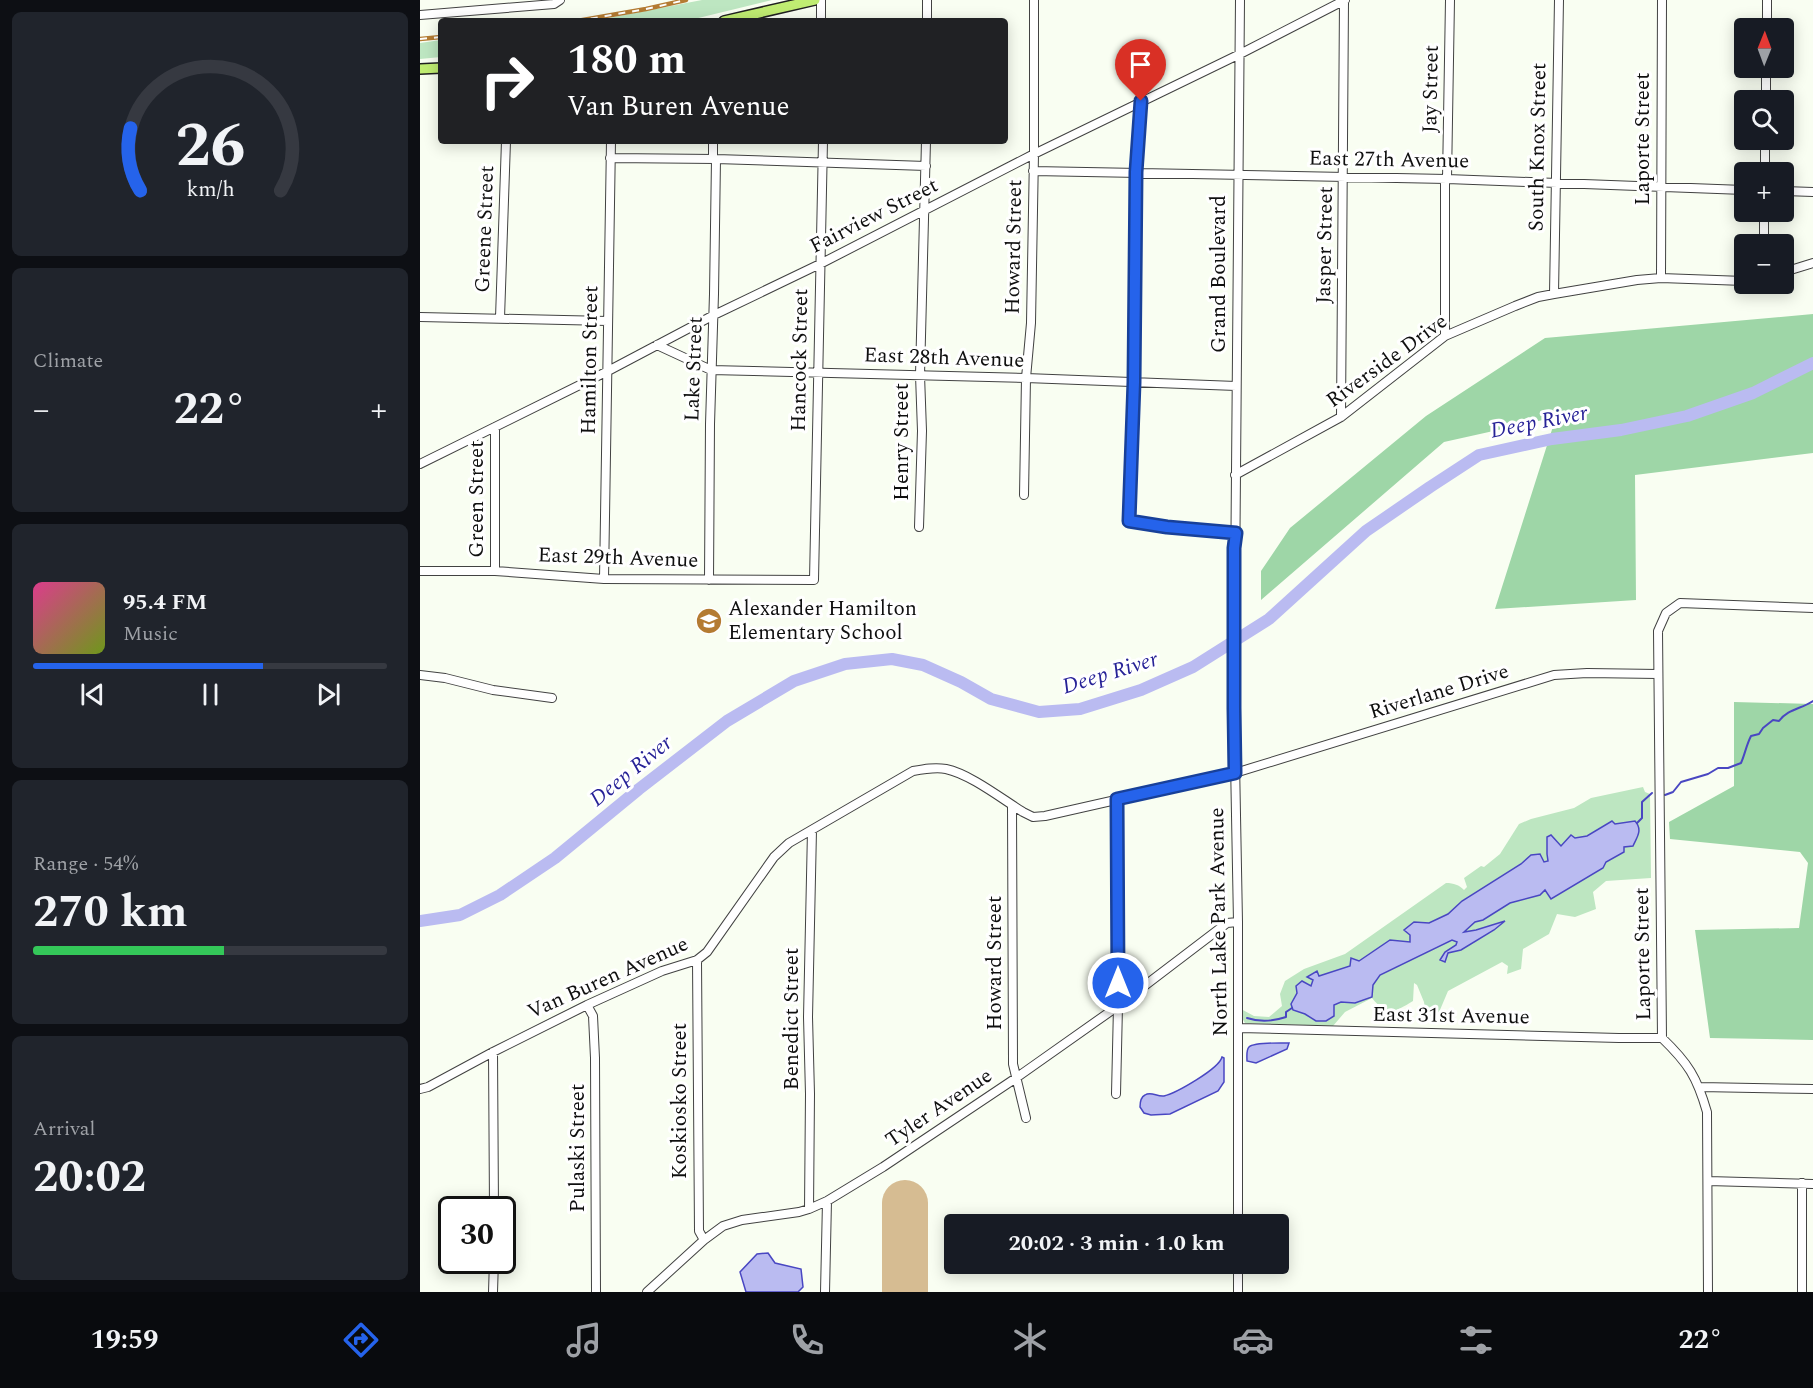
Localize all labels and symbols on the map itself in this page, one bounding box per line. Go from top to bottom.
north arrow [1734,18,1794,78]
pin [1115,39,1166,101]
street label: Jay Street [1414,45,1448,133]
street label: South Knox Street [1521,62,1555,232]
street label: Laporte Street [1627,72,1659,206]
street label: East 27th Avenue [1308,143,1470,177]
street label: Greene Street [467,165,503,293]
street label: Fairview Street [804,170,944,262]
street label: Howard Street [997,179,1031,315]
street label: Jasper Street [1308,186,1342,304]
street label: Grand Boulevard [1203,195,1235,353]
street label: Hamilton Street [573,285,607,435]
street label: Hancock Street [783,288,817,432]
street label: Riverside Drive [1320,306,1454,416]
street label: Lake Street [676,316,712,422]
street label: East 28th Avenue [863,339,1025,377]
street label: Henry Street [886,383,918,501]
water label: Deep River [1487,396,1591,448]
street label: Green Street [461,440,493,558]
street label: East 29th Avenue [537,539,699,577]
place label: Alexander Hamilton Elementary School [728,593,917,649]
school or university icon: Alexander Hamilton Elementary School [694,606,724,636]
water label: Deep River [1058,643,1162,703]
street label: Riverlane Drive [1365,656,1513,728]
water label: Deep River [582,727,680,815]
street label: North Lake Park Avenue [1201,807,1237,1037]
street label: Laporte Street [1626,887,1660,1021]
street label: Howard Street [979,896,1011,1030]
street label: Van Buren Avenue [522,928,694,1028]
street label: Benedict Street [776,948,808,1090]
position arrow [1086,951,1150,1015]
street label: East 31st Avenue [1372,999,1530,1033]
street label: Koskiosko Street [664,1023,696,1179]
street label: Tyler Avenue [879,1060,999,1156]
street label: Pulaski Street [562,1084,594,1212]
speed limit sign: 30 [438,1196,516,1274]

